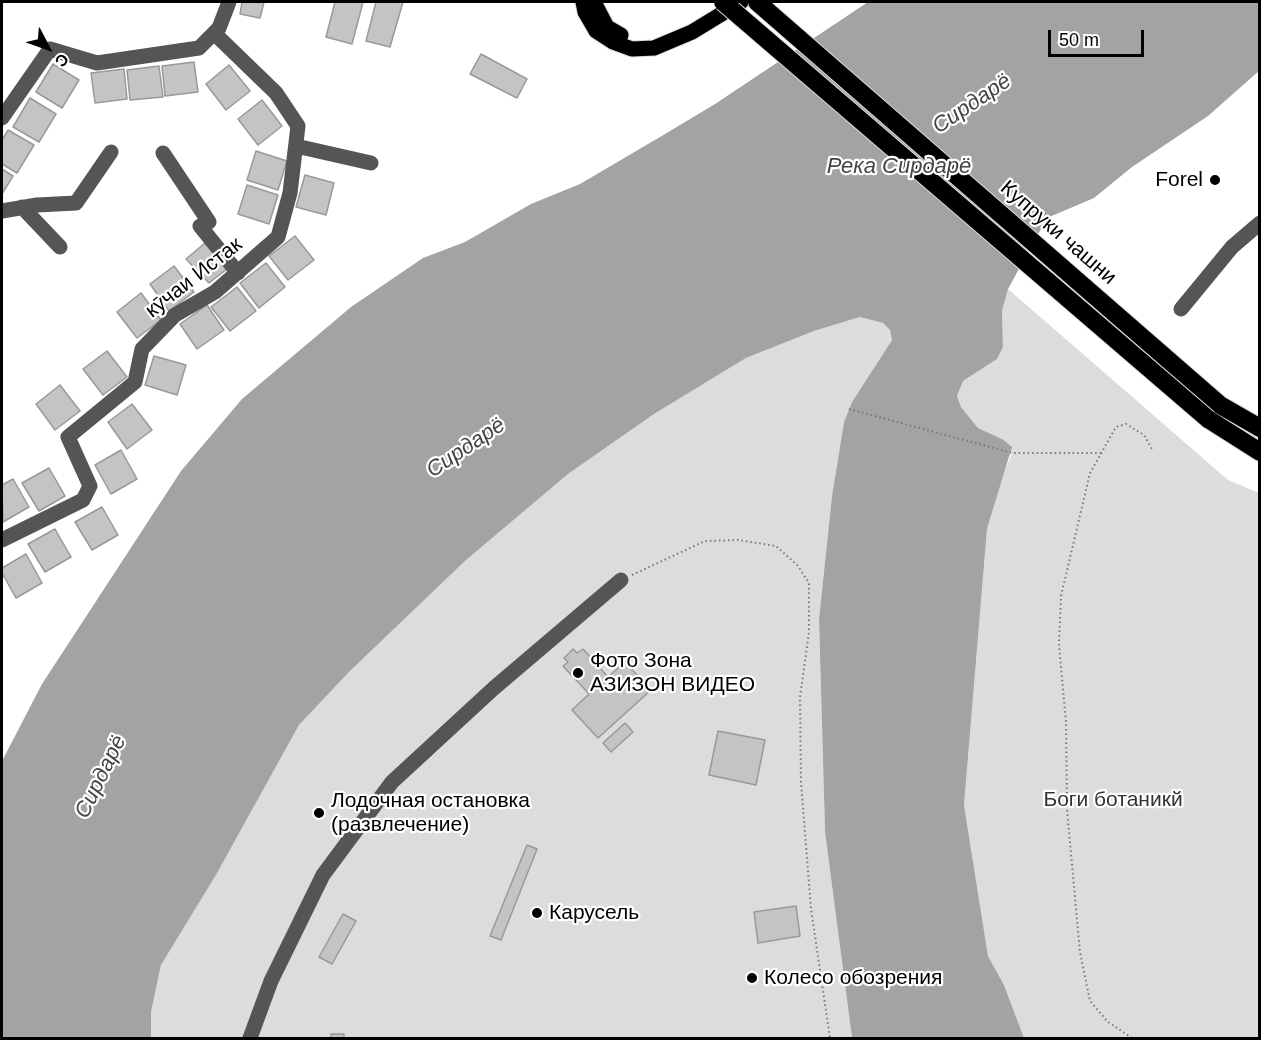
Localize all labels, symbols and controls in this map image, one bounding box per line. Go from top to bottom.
north arrow [18,18,78,78]
scale bar [1051,18,1147,56]
text: 50 m [1059,30,1099,50]
text: С [52,50,72,70]
water label: Сирдарё [928,68,1016,140]
water label: Река Сирдарё [827,154,971,180]
place label: Forel [1155,167,1203,193]
marker: Forel [1208,173,1222,187]
street label: Купруки чашни [995,176,1121,290]
street label: кӯчаи Истак [141,232,247,324]
water label: Сирдарё [422,412,510,484]
place label: Фото Зона АЗИЗОН ВИДЕО [590,648,755,698]
marker: Фото Зона АЗИЗОН ВИДЕО [571,666,585,680]
water label: Сирдарё [70,731,132,823]
park label: Боги ботаникй [1043,787,1183,813]
place label: Лодочная остановка (развлечение) [331,788,530,838]
marker: Лодочная остановка (развлечение) [312,806,326,820]
place label: Карусель [549,900,639,926]
marker: Карусель [530,906,544,920]
place label: Колесо обозрения [764,965,942,991]
marker: Колесо обозрения [745,971,759,985]

